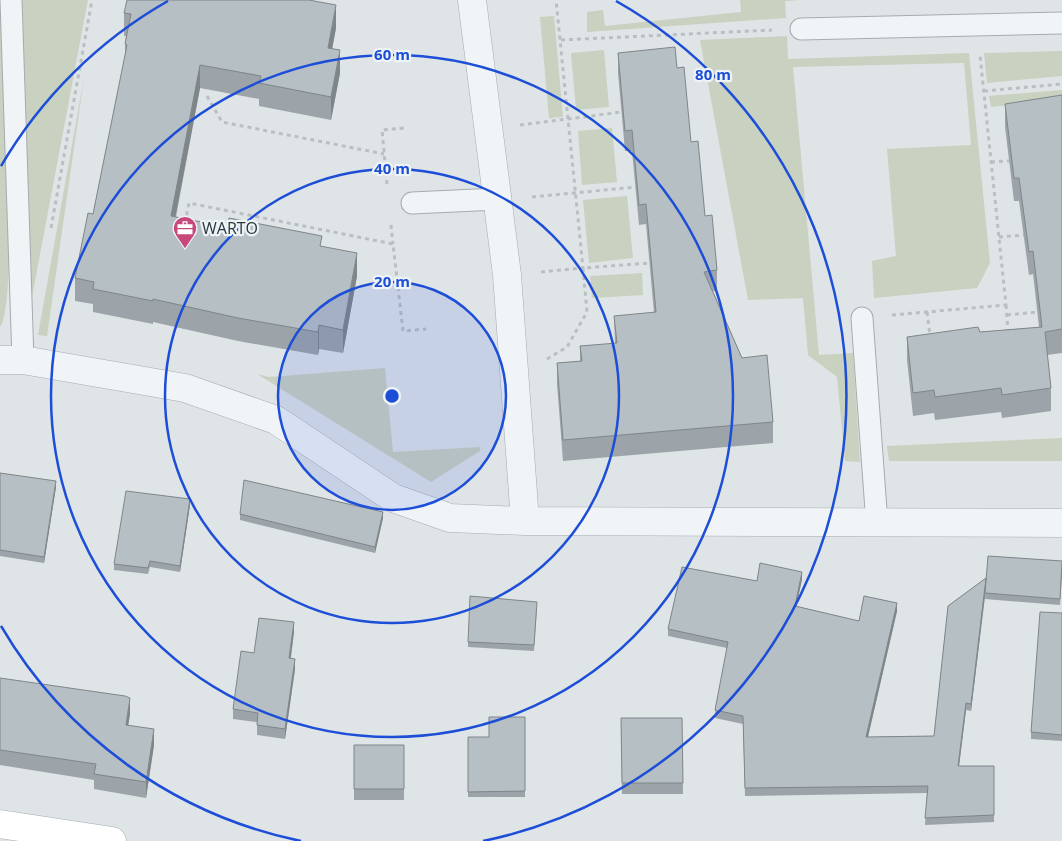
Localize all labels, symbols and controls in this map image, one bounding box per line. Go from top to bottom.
text: 60 m [374,44,410,64]
text: 80 m [695,64,731,84]
text: 40 m [374,158,410,178]
office icon: WARTO [172,215,198,249]
place label: WARTO [202,217,258,239]
text: 20 m [374,271,410,291]
centre of rings [383,387,401,405]

